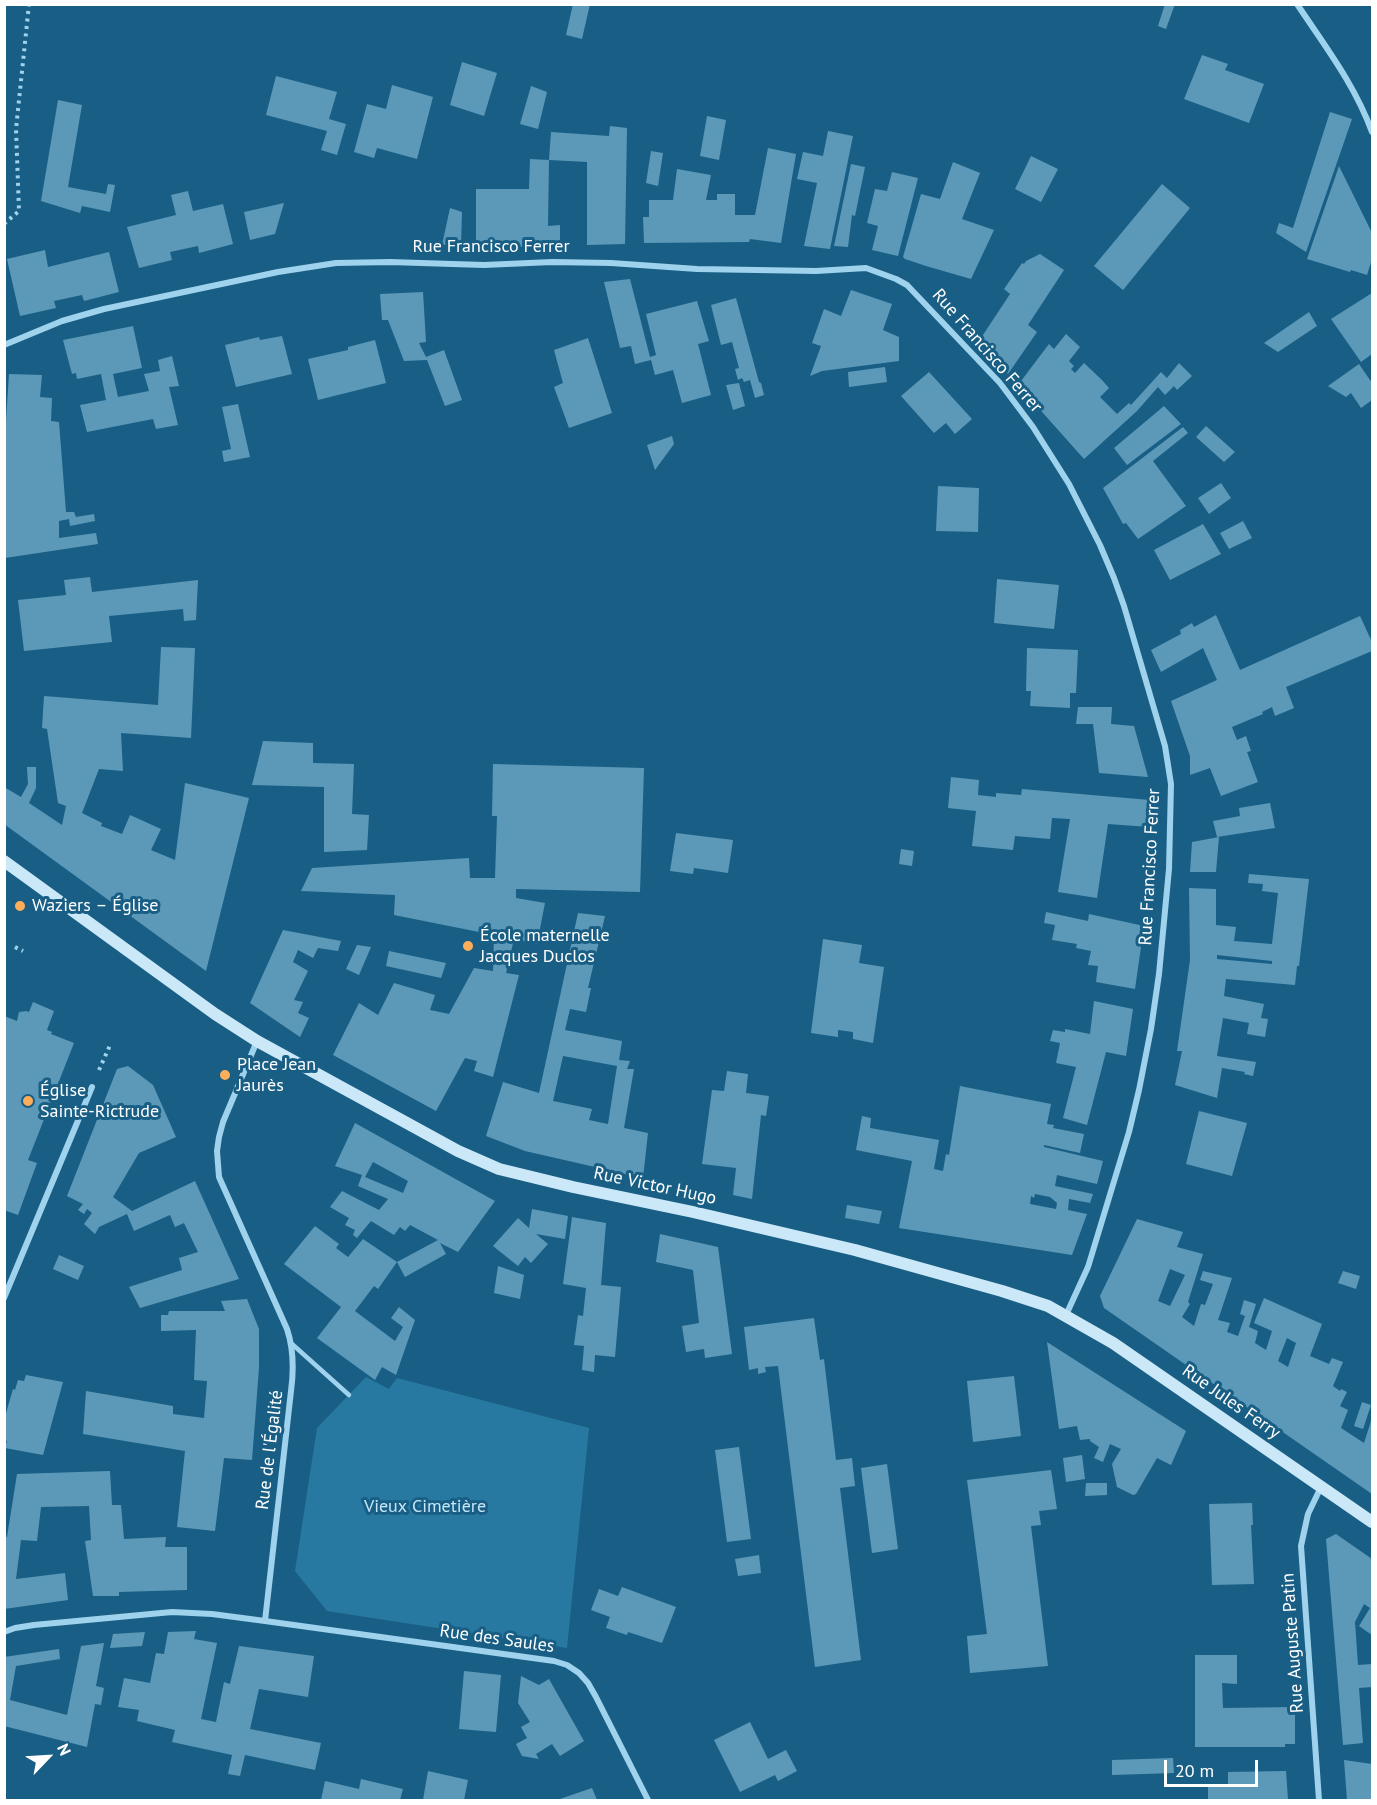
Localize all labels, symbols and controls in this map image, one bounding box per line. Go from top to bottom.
street label: Rue Francisco Ferrer [412,236,570,258]
street label: Rue Francisco Ferrer [927,285,1047,417]
street label: Rue Francisco Ferrer [1135,788,1165,946]
place label: Waziers – Église [32,895,158,917]
marker: Waziers – Église [13,899,27,913]
place label: École maternelle Jacques Duclos [480,925,610,968]
marker: École maternelle Jacques Duclos [461,939,475,953]
place label: Place Jean Jaurès [237,1054,316,1096]
marker: Place Jean Jaurès [218,1068,232,1082]
place label: Église Sainte-Rictrude [40,1080,159,1122]
marker: Église Sainte-Rictrude [21,1094,35,1108]
street label: Rue Victor Hugo [592,1162,718,1210]
street label: Rue Jules Ferry [1178,1360,1284,1444]
street label: Rue de l'Égalité [252,1389,288,1511]
park label: Vieux Cimetière [364,1496,486,1518]
street label: Rue Auguste Patin [1277,1572,1309,1714]
street label: Rue des Saules [438,1620,556,1658]
north arrow [18,1727,78,1787]
text: N [53,1740,76,1758]
scale bar [1167,1748,1262,1786]
text: 20 m [1175,1759,1214,1782]

